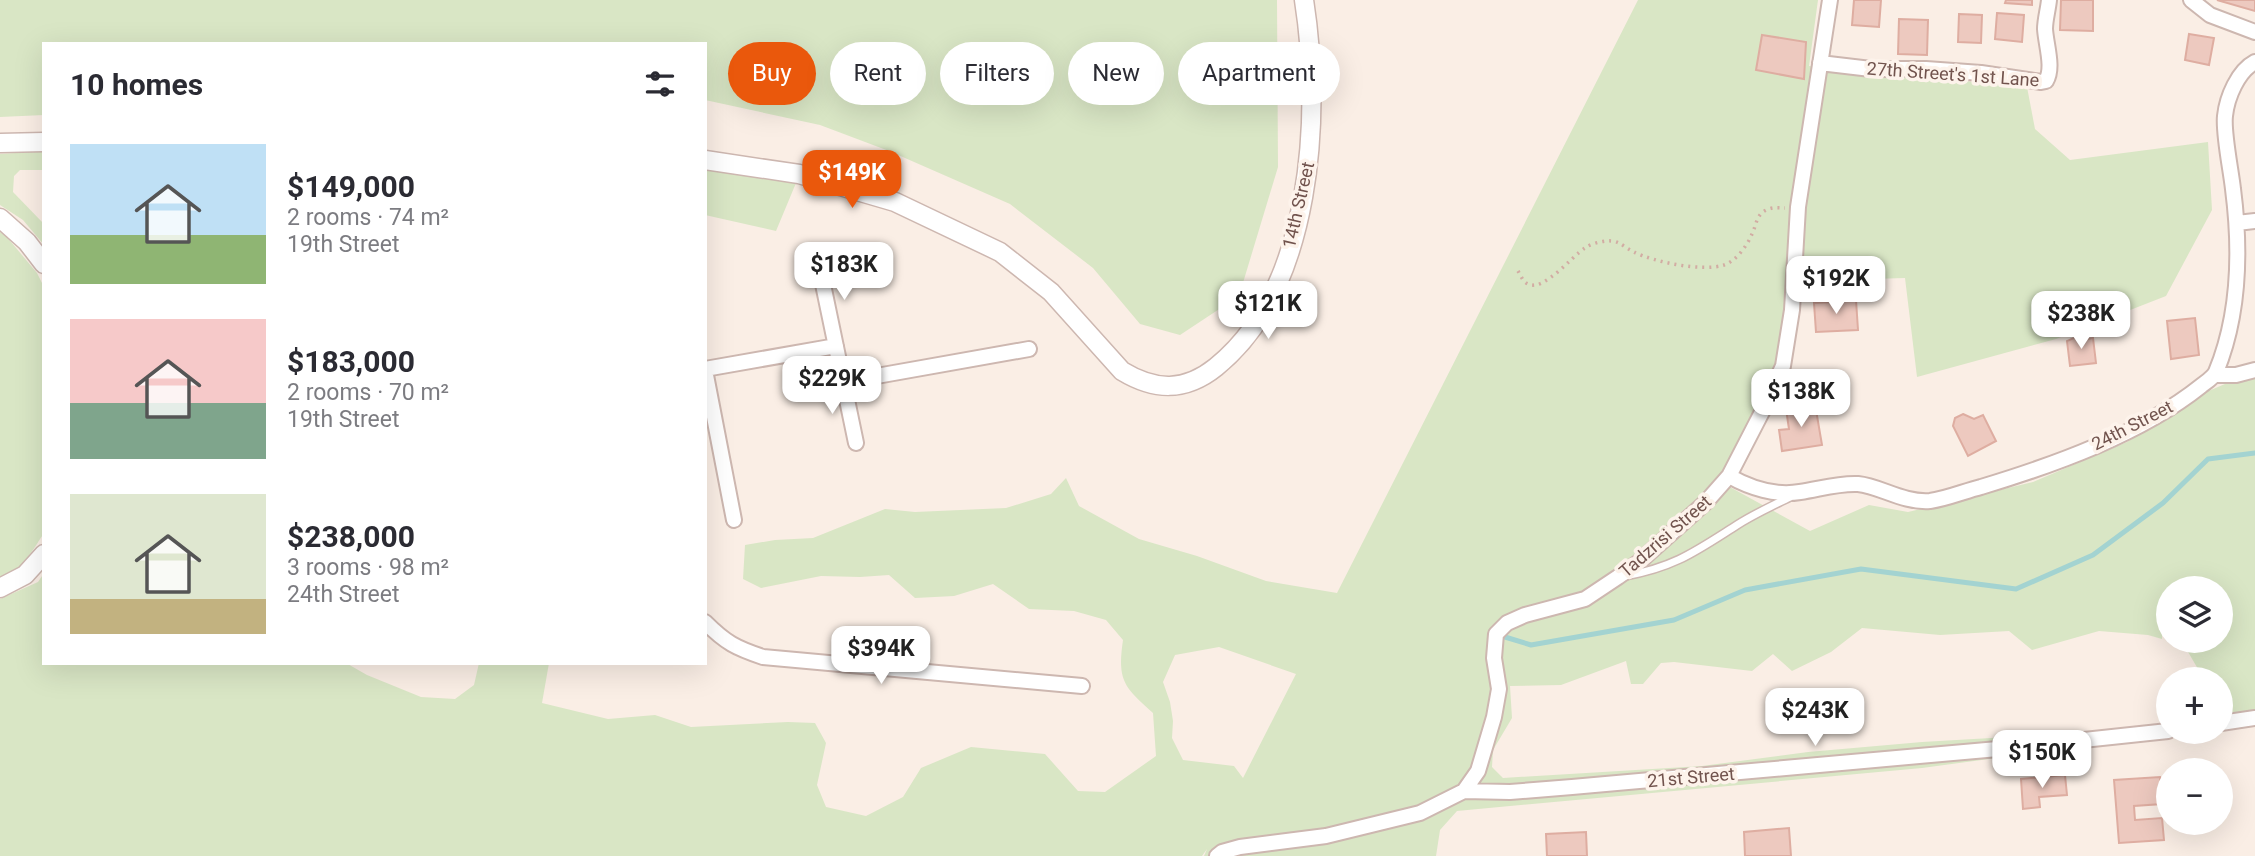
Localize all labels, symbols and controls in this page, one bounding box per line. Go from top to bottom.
chip: Buy [728,42,816,105]
chip: Rent [830,42,926,105]
chip: Filters [940,42,1054,105]
chip: New [1068,42,1164,105]
chip: Apartment [1178,42,1340,105]
street label: 27th Street's 1st Lane [1866,57,2040,91]
icon: filters [641,65,679,103]
text: 10 homes [70,67,203,102]
pin: $149K [803,150,901,210]
text: $149K [818,159,886,186]
street label: 14th Street [1278,160,1318,250]
text: $149,000 [287,169,415,204]
icon: home [126,172,210,256]
text: 2 rooms · 74 m² [287,204,449,231]
text: 19th Street [287,231,399,258]
pin: $183K [795,243,893,302]
text: $183K [810,251,878,278]
pin: $192K [1787,256,1885,316]
text: $192K [1802,265,1870,292]
pin: $121K [1219,282,1317,341]
text: $121K [1234,290,1302,317]
pin: $238K [2032,292,2130,351]
text: $238K [2047,300,2115,327]
text: $183,000 [287,344,415,379]
icon: home [126,347,210,431]
pin: $229K [783,356,881,416]
text: $229K [798,365,866,392]
pin: $138K [1752,370,1850,429]
text: $138K [1767,378,1835,405]
text: 2 rooms · 70 m² [287,379,449,406]
street label: 24th Street [2088,396,2176,454]
text: 19th Street [287,406,399,433]
street label: Tadzrisi Street [1615,490,1715,582]
text: $238,000 [287,519,415,554]
icon: home [126,522,210,606]
text: 3 rooms · 98 m² [287,554,449,581]
map controls [2156,576,2233,835]
button: layers [2156,576,2233,653]
text: 24th Street [287,581,399,608]
pin: $394K [832,626,930,686]
text: $394K [847,635,915,662]
button: + [2156,667,2233,744]
pin: $243K [1766,688,1864,748]
text: $243K [1781,697,1849,724]
pin: $150K [1993,730,2091,790]
text: $150K [2008,739,2076,766]
button: − [2156,758,2233,835]
street label: 21st Street [1647,763,1736,791]

